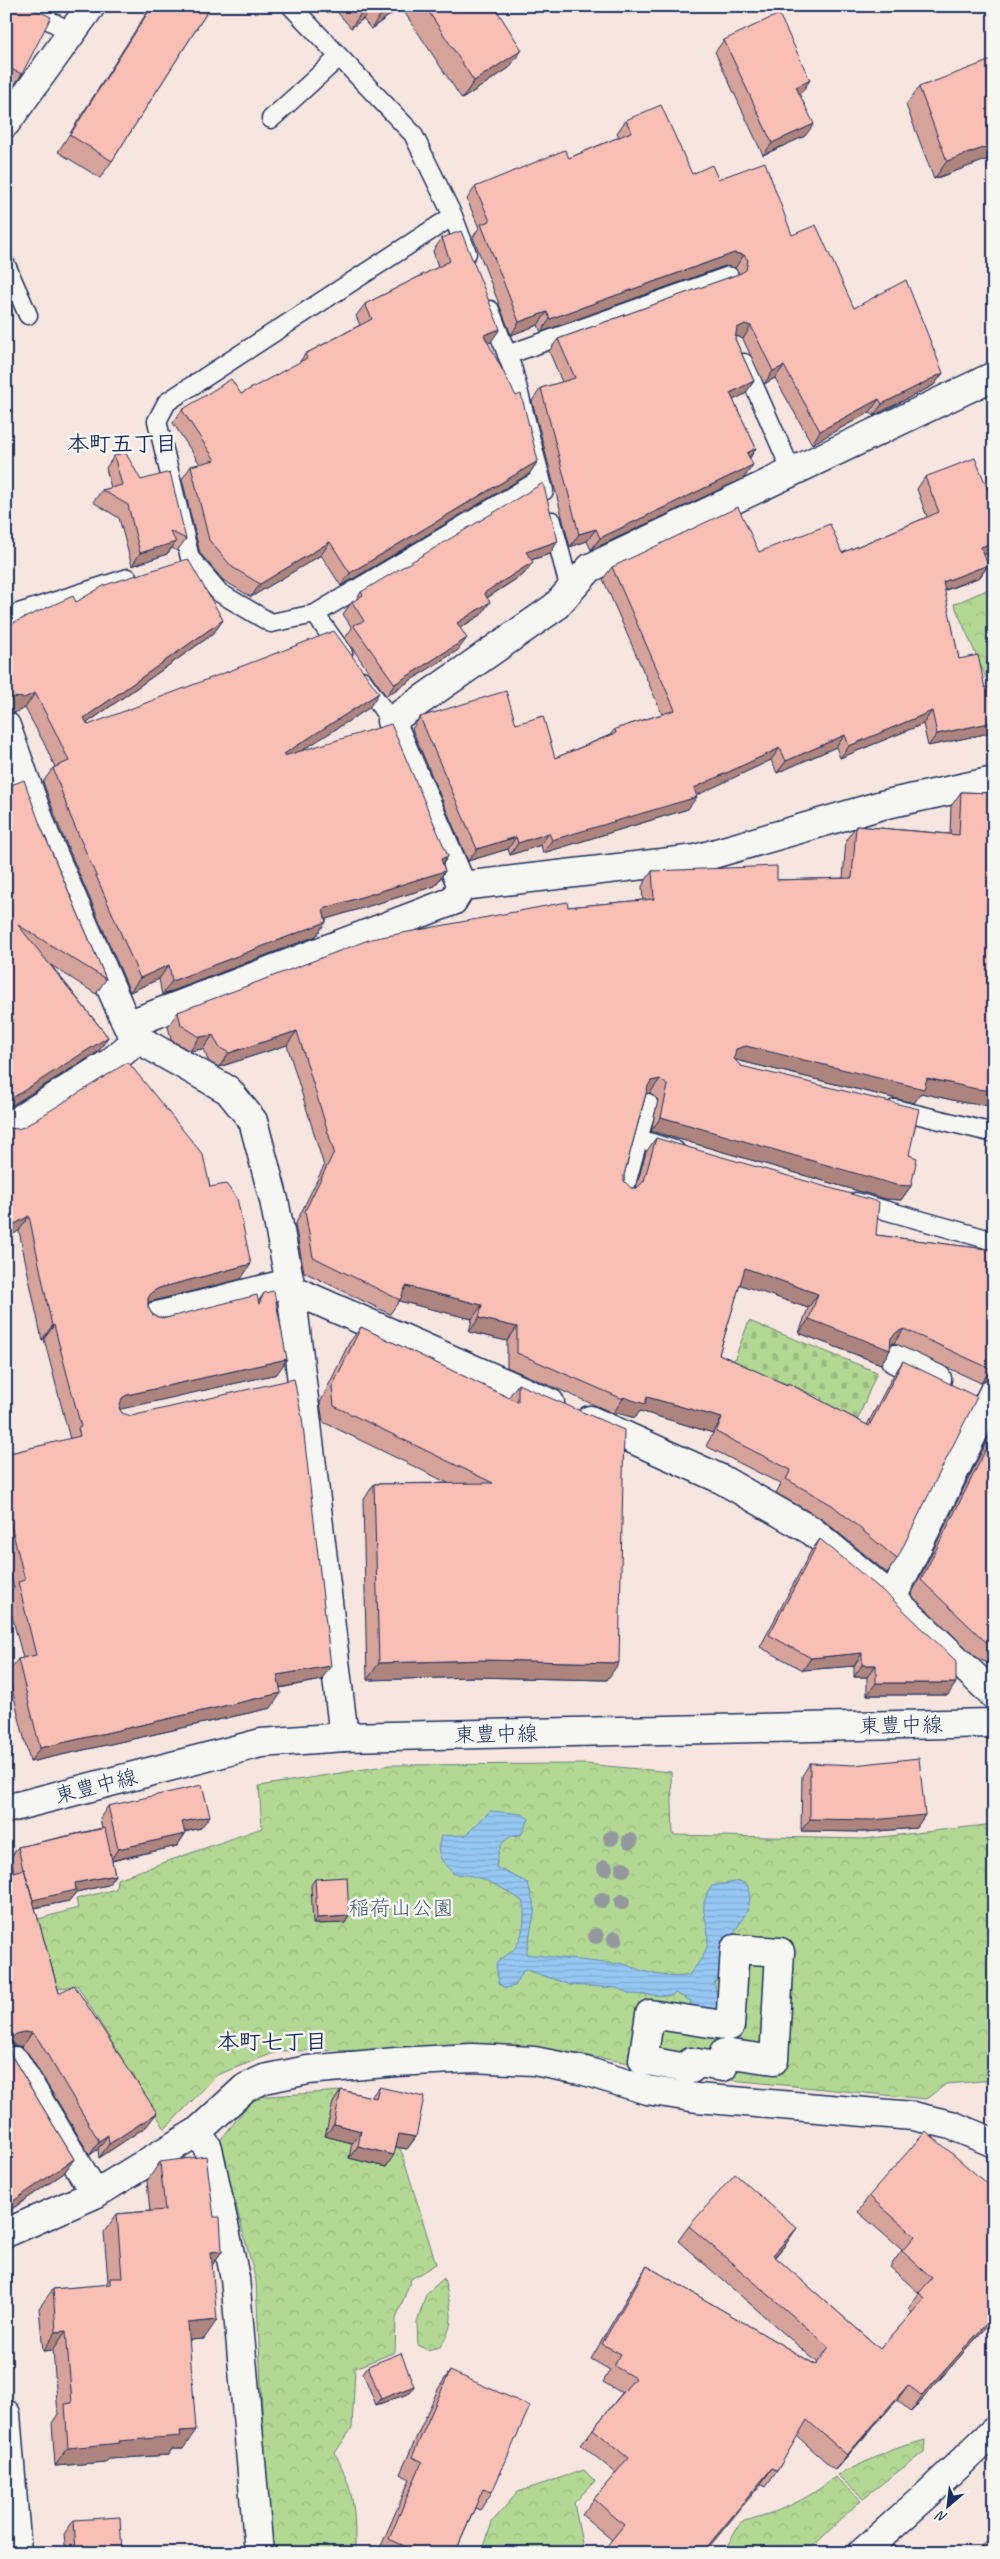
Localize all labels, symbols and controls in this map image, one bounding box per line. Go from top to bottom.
district label: 本町五丁目 [67,430,177,458]
street label: 東豊中線 [859,1711,943,1739]
street label: 東豊中線 [454,1720,538,1748]
street label: 東豊中線 [52,1763,140,1809]
park label: 稲荷山公園 [349,1895,454,1921]
district label: 本町七丁目 [217,2028,327,2056]
north arrow [922,2482,972,2532]
text: N [932,2506,950,2527]

